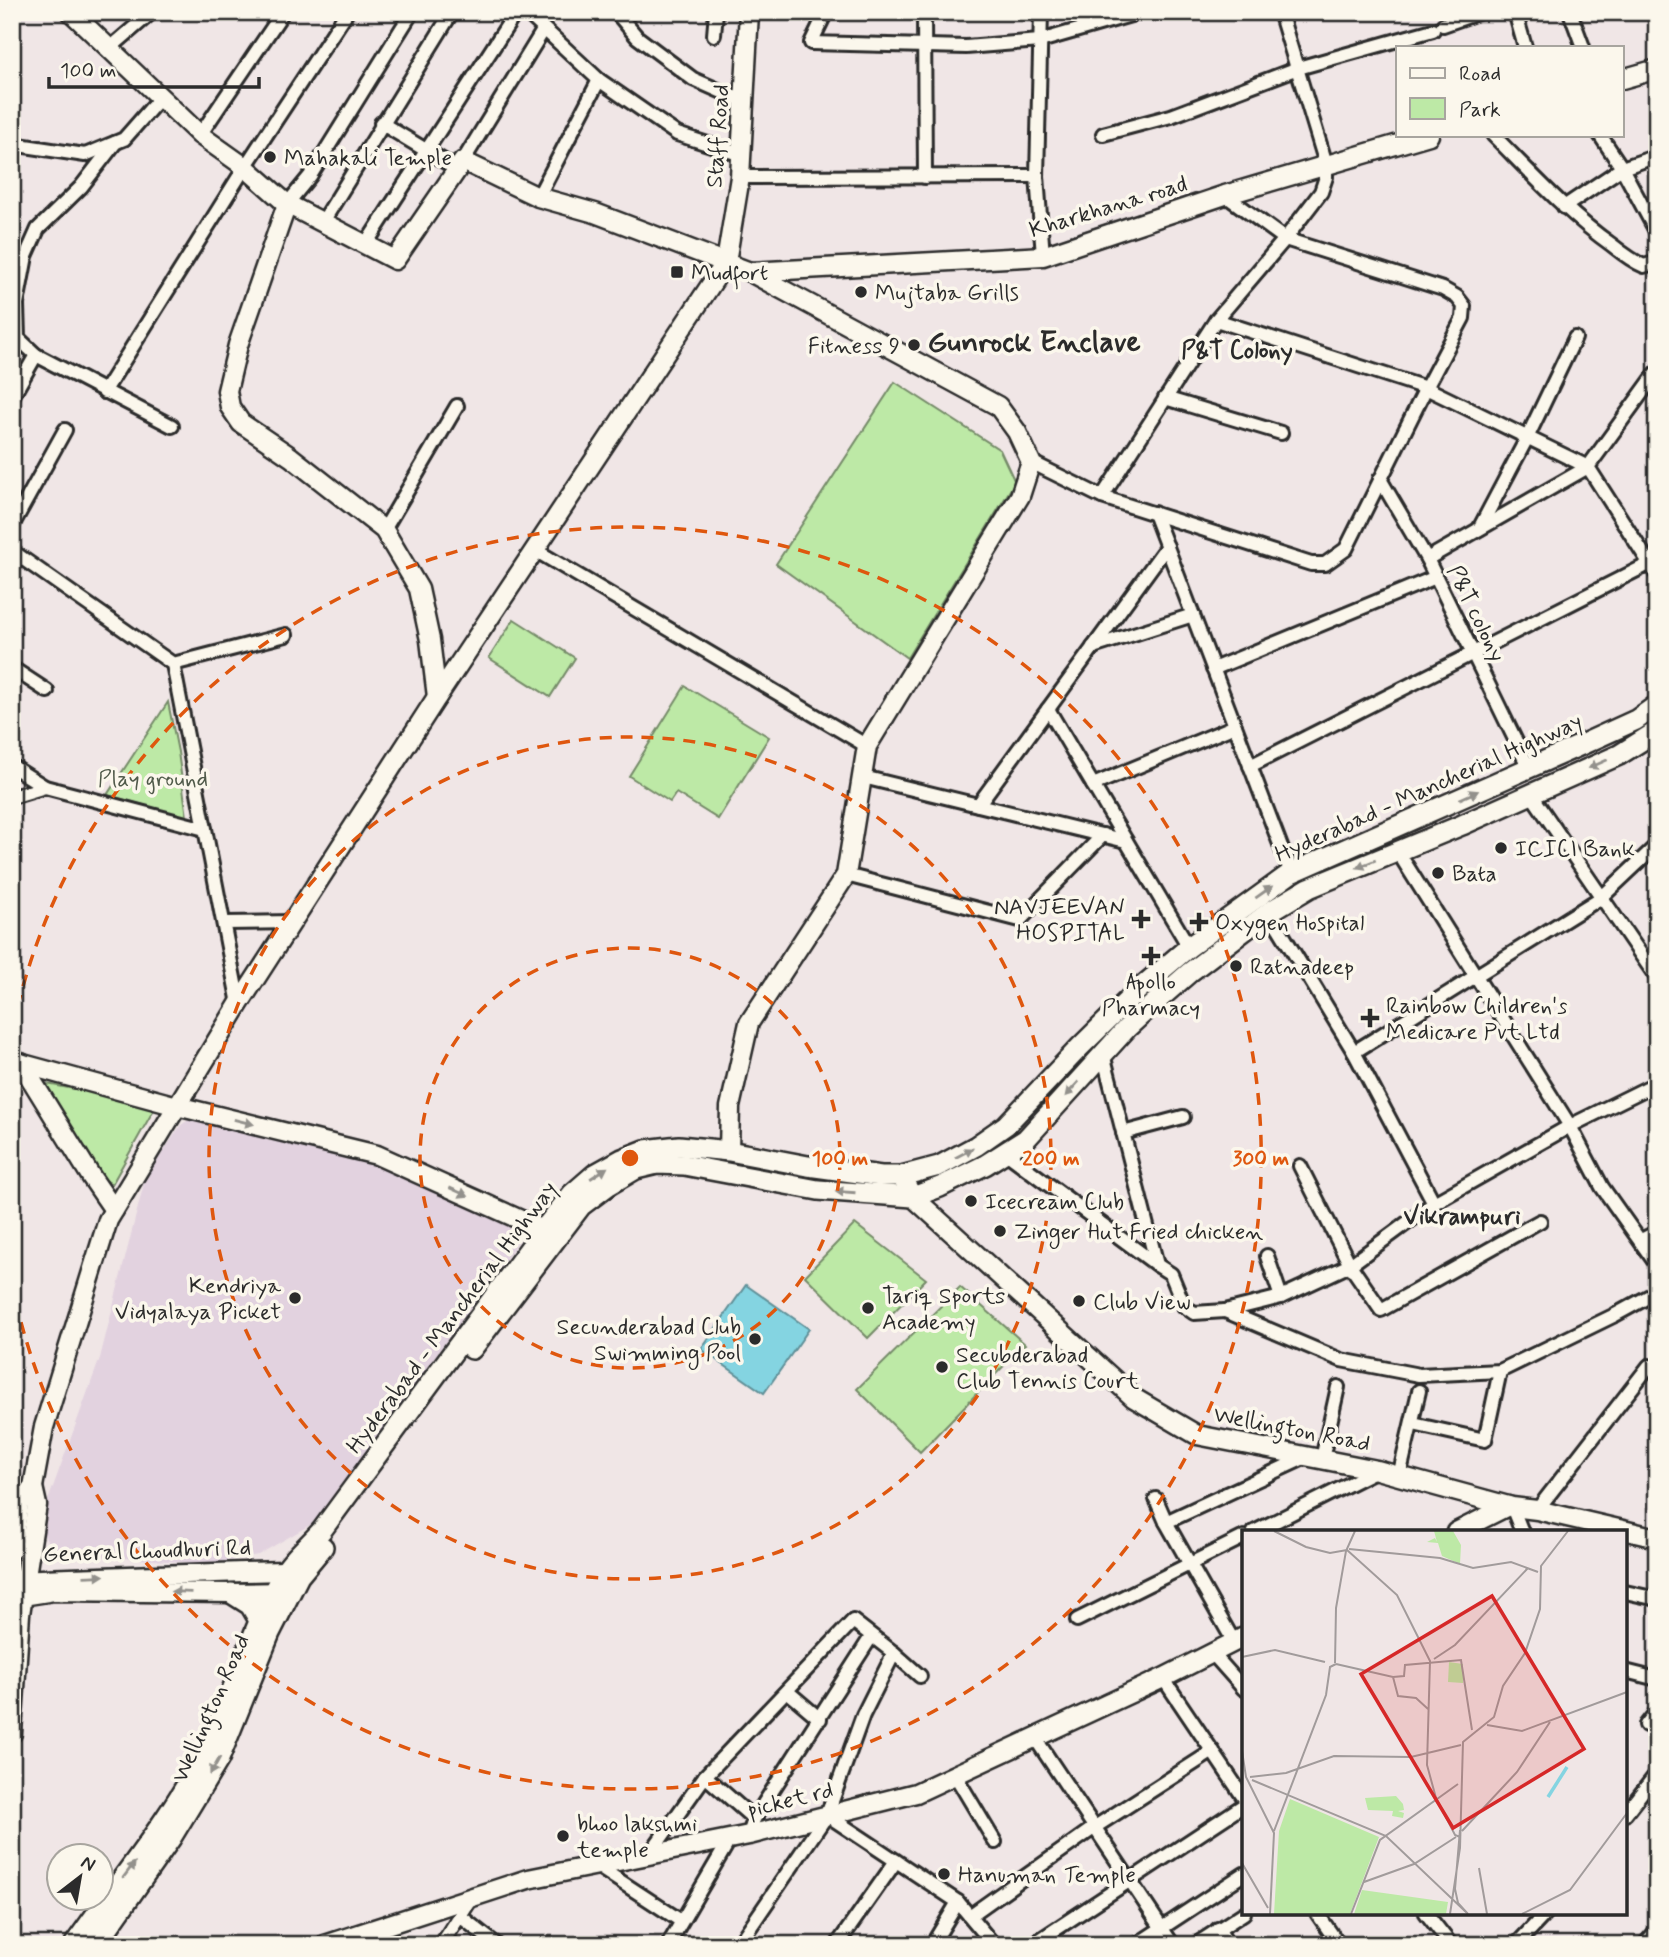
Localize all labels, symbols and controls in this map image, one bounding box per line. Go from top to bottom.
scale bar [49,46,259,90]
legend [1396,46,1624,136]
text: 100 m [60,57,116,85]
text: Road [1459,60,1501,88]
street label: Staff Road [700,83,738,189]
text: Park [1459,96,1501,124]
place label: Mahakali Temple [284,144,452,174]
marker: Mahakali Temple [262,149,278,165]
street label: Kharkhana road [1026,170,1191,246]
place label: Mudfort [691,259,768,290]
marker: Mudfort [669,264,685,280]
place label: Mujtaba Grills [875,279,1019,309]
marker: Mujtaba Grills [853,284,869,300]
district label: Gunrock Enclave [927,323,1141,362]
place label: Fitness 9 [808,332,900,362]
district label: P&T Colony [1181,336,1293,367]
marker: Fitness 9 [906,337,922,353]
street label: P&T colony [1439,560,1512,667]
street label: Hyderabad - Mancherial Highway [1270,707,1587,870]
one-way arrow [1587,759,1608,770]
park label: Play ground [98,765,208,795]
one-way arrow [1459,789,1480,800]
place label: ICICI Bank [1515,835,1635,865]
marker: ICICI Bank [1493,840,1509,856]
one-way arrow [1356,859,1377,870]
place label: Bata [1452,860,1497,890]
marker: Bata [1430,865,1446,881]
one-way arrow [1255,885,1273,899]
place label: NAVJEEVAN HOSPITAL [994,893,1125,949]
marker: NAVJEEVAN HOSPITAL [1131,909,1151,929]
place label: Oxygen Hospital [1215,909,1364,941]
marker: Oxygen Hospital [1189,912,1209,932]
marker: Apollo Pharmacy [1143,948,1159,964]
place label: Ratnadeep [1250,953,1354,983]
marker: Ratnadeep [1228,958,1244,974]
place label: Apollo Pharmacy [1102,968,1200,1024]
place label: Rainbow Children's Medicare Pvt Ltd [1386,992,1567,1048]
marker: Rainbow Children's Medicare Pvt Ltd [1360,1008,1380,1028]
one-way arrow [1064,1080,1080,1097]
one-way arrow [233,1117,255,1128]
text: 100 m [812,1145,868,1173]
text: 200 m [1022,1145,1080,1173]
text: 300 m [1233,1145,1290,1173]
centre of rings [618,1146,642,1170]
one-way arrow [955,1147,975,1159]
one-way arrow [589,1166,608,1179]
street label: Hyderabad - Mancherial Highway [340,1176,565,1460]
one-way arrow [449,1186,469,1198]
one-way arrow [834,1186,856,1197]
place label: Icecream Club [985,1188,1124,1218]
marker: Icecream Club [963,1193,979,1209]
district label: Vikrampuri [1404,1202,1521,1233]
place label: Zinger Hut Fried chicken [1014,1218,1263,1250]
marker: Zinger Hut Fried chicken [992,1223,1008,1239]
place label: Kendriya Vidyalaya Picket [115,1272,281,1328]
place label: Tariq Sports Academy [882,1282,1005,1338]
place label: Club View [1093,1288,1190,1318]
marker: Kendriya Vidyalaya Picket [287,1290,303,1306]
marker: Club View [1071,1293,1087,1309]
marker: Tariq Sports Academy [860,1300,876,1316]
place label: Secunderabad Club Swimming Pool [557,1313,741,1371]
marker: Secunderabad Club Swimming Pool [747,1331,763,1347]
place label: Secubderabad Club Tennis Court [956,1341,1140,1397]
marker: Secubderabad Club Tennis Court [934,1359,950,1375]
street label: Wellington Road [1210,1400,1373,1462]
inset map [1242,1530,1627,1915]
street label: General Choudhuri Rd [43,1533,252,1571]
one-way arrow [83,1571,105,1582]
one-way arrow [170,1586,192,1598]
street label: Wellington Road [166,1630,260,1788]
one-way arrow [209,1757,221,1776]
street label: picket rd [744,1776,837,1826]
place label: bhoo lakshmi temple [576,1810,697,1866]
marker: bhoo lakshmi temple [555,1828,571,1844]
north arrow [46,1842,116,1912]
text: N [76,1850,100,1878]
one-way arrow [121,1861,135,1879]
place label: Hanuman Temple [958,1861,1136,1891]
marker: Hanuman Temple [936,1866,952,1882]

